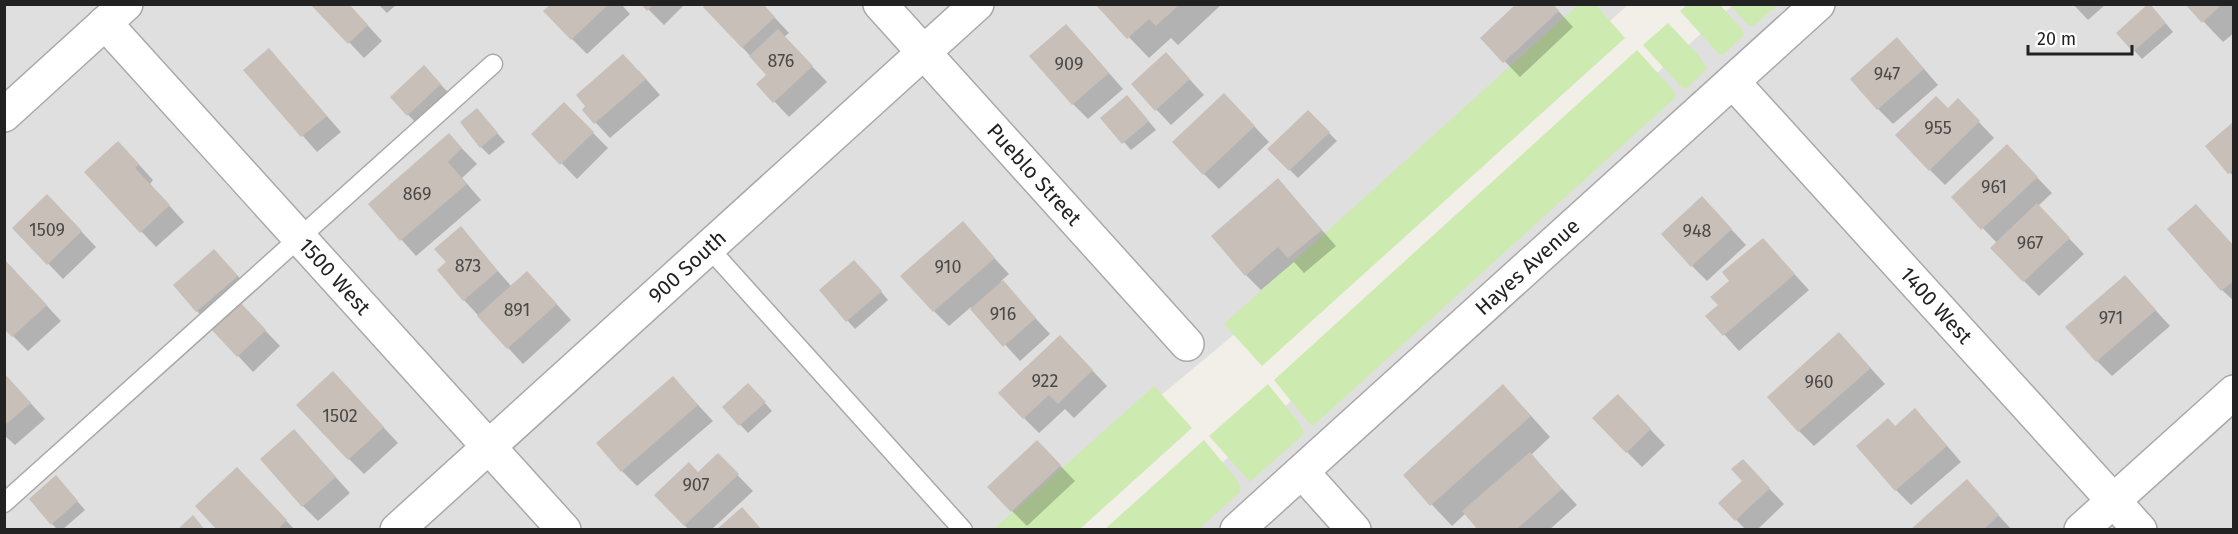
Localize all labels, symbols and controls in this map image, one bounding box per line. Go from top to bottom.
scale bar [2028,18,2132,56]
text: 20 m [2037,28,2076,50]
house number: 876 [768,50,794,72]
house number: 909 [1055,53,1083,75]
house number: 947 [1874,63,1900,85]
house number: 955 [1924,117,1952,139]
street label: Pueblo Street [981,118,1087,232]
house number: 961 [1981,176,2007,198]
house number: 869 [403,183,431,205]
street label: Hayes Avenue [1470,213,1585,321]
house number: 1509 [29,219,65,241]
house number: 948 [1683,220,1711,242]
street label: 900 South [643,225,732,309]
house number: 967 [2017,232,2043,254]
street label: 1500 West [293,233,376,321]
house number: 873 [455,255,481,277]
house number: 910 [935,256,961,278]
street label: 1400 West [1894,262,1978,350]
house number: 891 [504,299,530,321]
house number: 916 [990,303,1016,325]
house number: 971 [2099,307,2123,329]
house number: 922 [1032,370,1059,392]
house number: 960 [1804,371,1834,393]
house number: 1502 [322,405,358,427]
house number: 907 [682,474,710,496]

